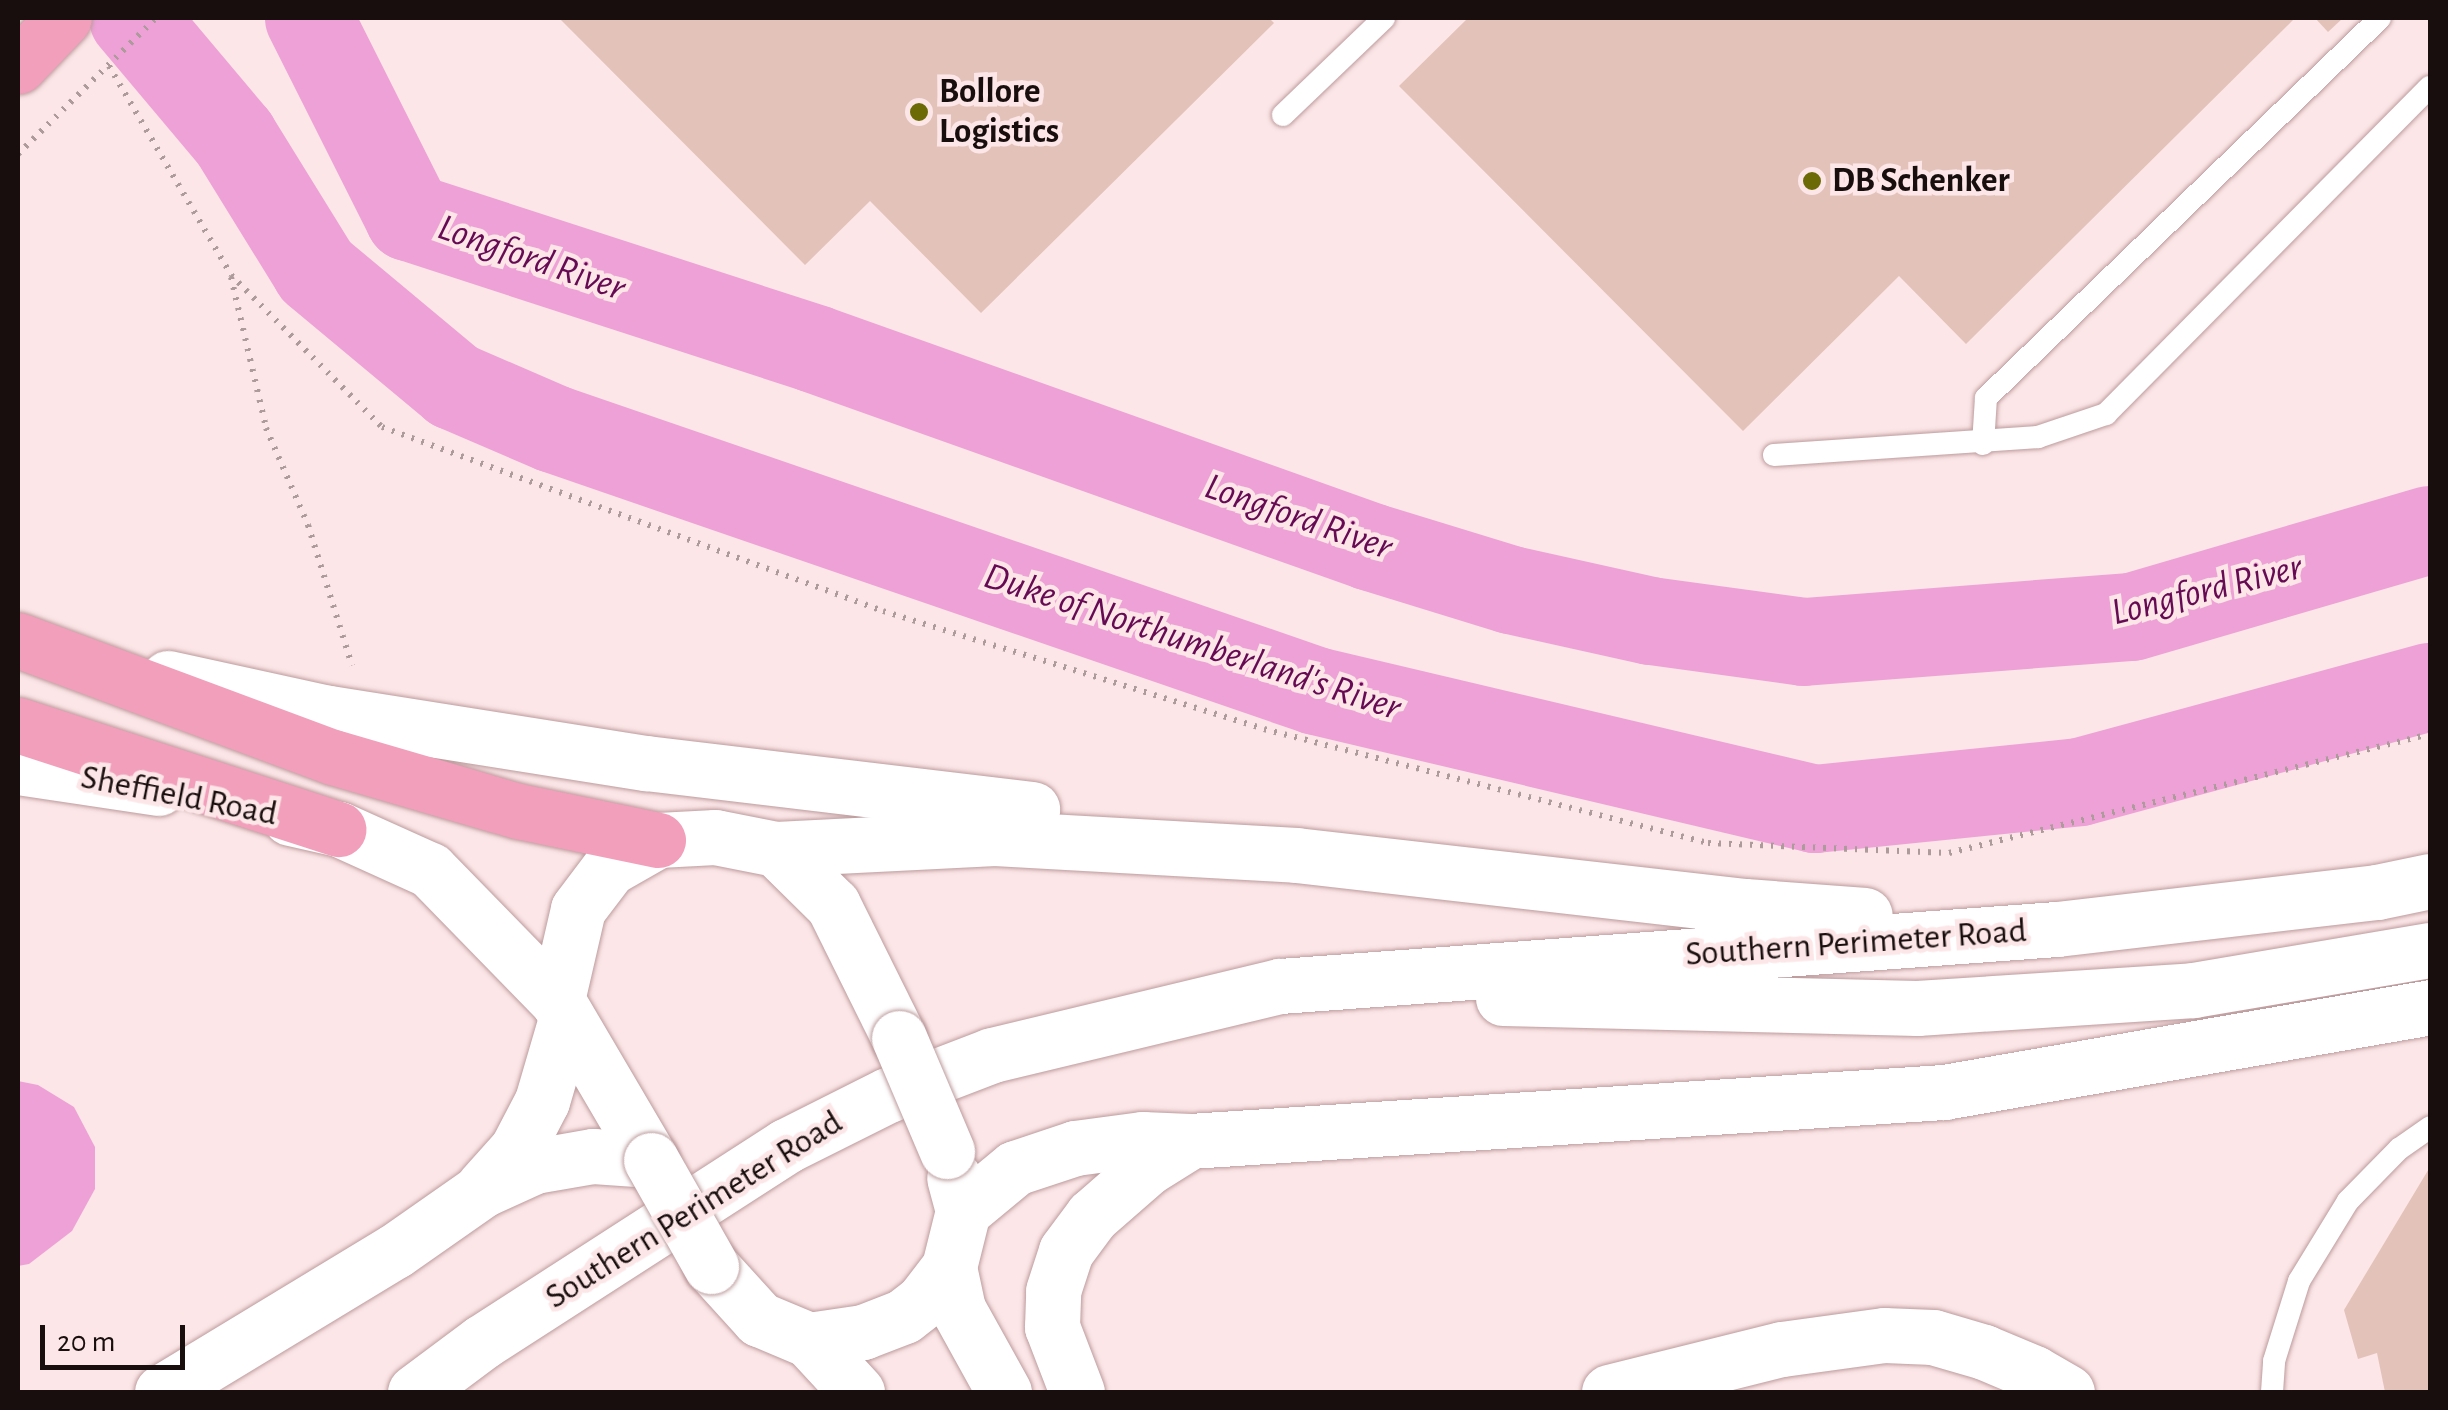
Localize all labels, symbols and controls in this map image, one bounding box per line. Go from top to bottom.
place label: Bollore Logistics [939,71,1059,153]
marker: Bollore Logistics [908,101,930,123]
place label: DB Schenker [1832,160,2010,202]
marker: DB Schenker [1801,170,1823,192]
water label: Longford River [431,206,631,312]
water label: Longford River [1198,465,1398,571]
water label: Longford River [2107,545,2307,637]
water label: Duke of Northumberland's River [978,554,1406,732]
street label: Sheffield Road [77,756,281,836]
street label: Southern Perimeter Road [1684,910,2028,976]
street label: Southern Perimeter Road [538,1102,850,1318]
scale bar [45,1305,190,1367]
text: 20 m [57,1327,115,1357]

